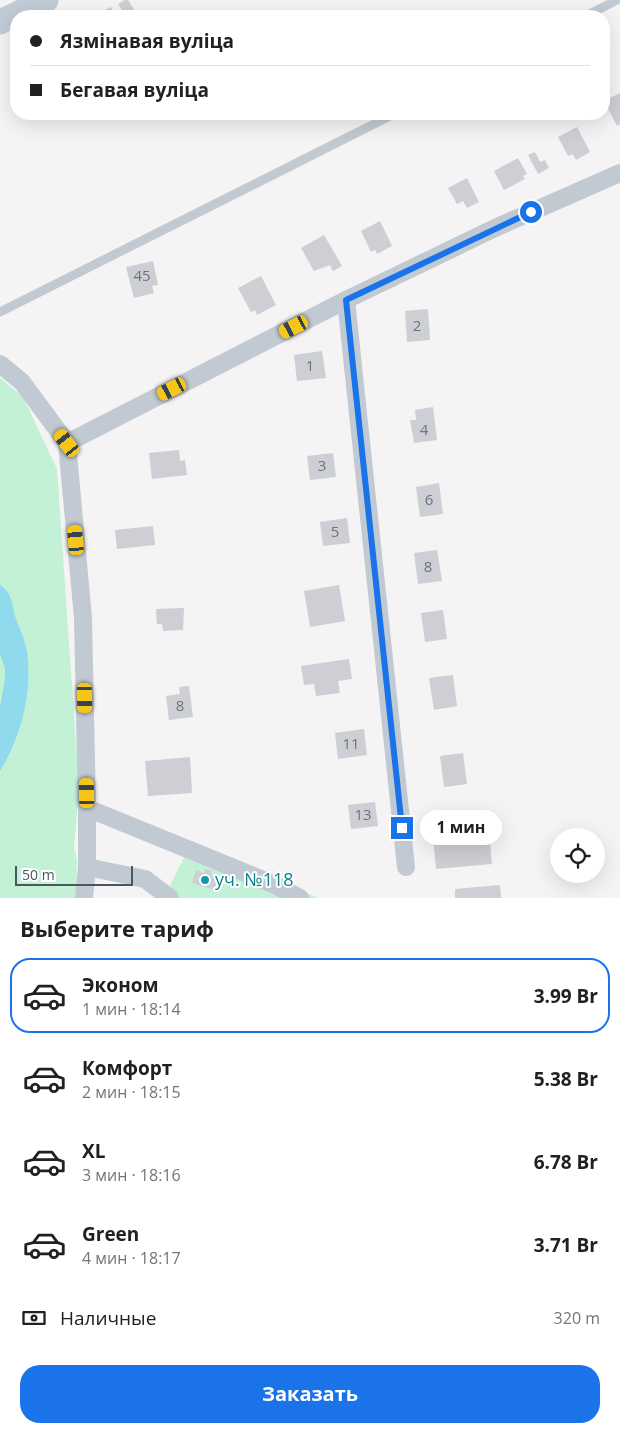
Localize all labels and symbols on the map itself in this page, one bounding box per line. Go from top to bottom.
route start [520,201,542,223]
house number: 45 [133,265,151,285]
car [277,314,310,340]
house number: 2 [413,315,421,335]
house number: 1 [306,355,314,375]
car [155,376,188,402]
house number: 4 [420,419,429,439]
car [51,427,82,459]
house number: 3 [318,455,326,475]
house number: 6 [425,489,433,509]
house number: 5 [331,521,339,541]
car [67,524,84,556]
house number: 8 [424,556,432,576]
car [77,683,92,713]
house number: 8 [176,695,184,715]
house number: 11 [342,733,360,753]
car [79,778,94,808]
house number: 13 [354,804,372,824]
callout: 1 мин [420,810,502,846]
route end [391,817,413,839]
scale bar [15,863,132,886]
place label: уч. №118 [215,867,294,891]
marker: уч. №118 [199,874,211,886]

